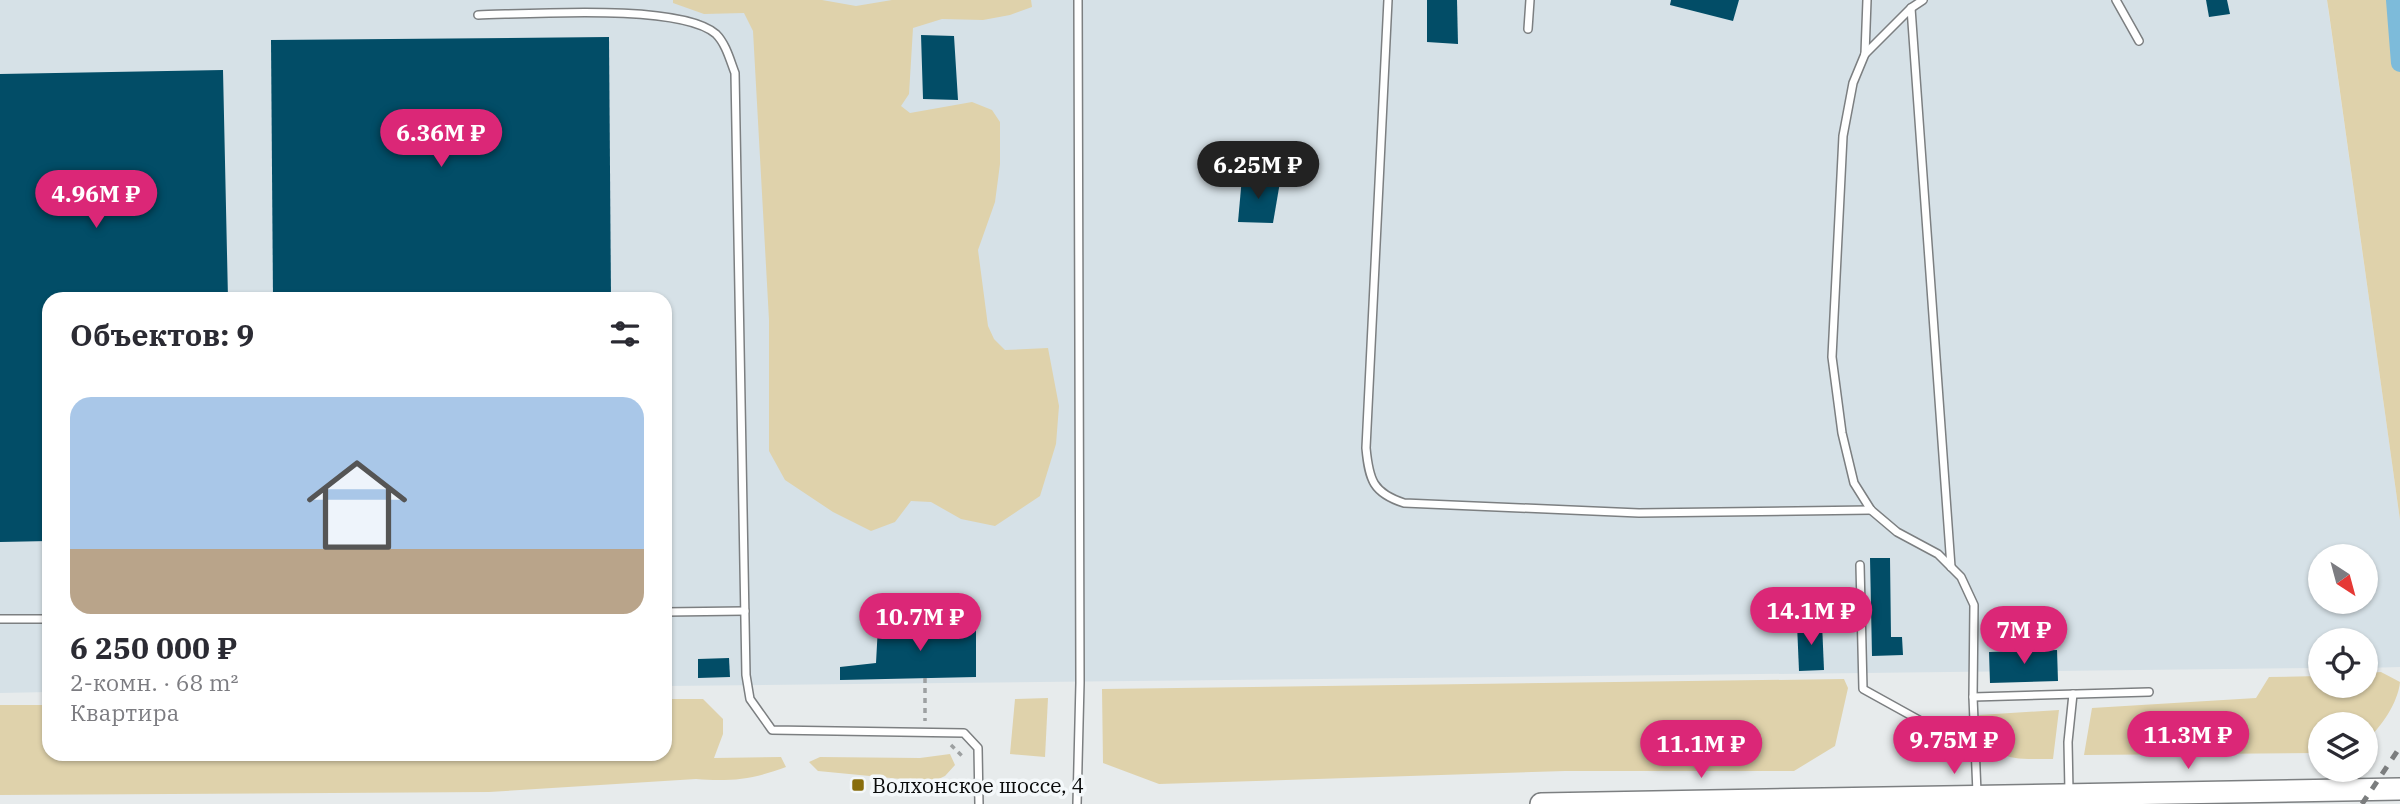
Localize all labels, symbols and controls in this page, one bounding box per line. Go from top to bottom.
pin: 6.36M ₽ [376,110,506,169]
text: 6.36M ₽ [396,117,486,147]
pin: 6.25M ₽ [1193,142,1323,201]
text: 6.25M ₽ [1213,149,1303,179]
pin: 4.96M ₽ [31,170,161,230]
text: 4.96M ₽ [51,178,141,208]
text: Объектов: 9 [70,315,254,354]
icon: filters [606,315,644,353]
icon: home [294,442,420,568]
north arrow [2308,544,2378,614]
map controls [2308,544,2378,782]
pin: 14.1M ₽ [1746,588,1876,647]
pin: 10.7M ₽ [855,594,985,653]
text: 14.1M ₽ [1766,595,1856,625]
text: 10.7M ₽ [875,601,965,631]
pin: 7M ₽ [1983,606,2065,666]
text: 7M ₽ [1996,614,2052,644]
text: 6 250 000 ₽ [70,628,237,667]
button: locate [2308,628,2378,698]
text: 2-комн. · 68 m² [70,667,239,697]
text: Квартира [70,697,179,727]
pin: 11.3M ₽ [2123,712,2253,771]
button: layers [2308,712,2378,782]
pin: 9.75M ₽ [1889,716,2019,776]
text: 11.3M ₽ [2143,719,2233,749]
pin: 11.1M ₽ [1636,720,1766,780]
text: 9.75M ₽ [1909,724,1999,754]
text: 11.1M ₽ [1656,728,1746,758]
place label: Волхонское шоссе, 4 [872,771,1084,799]
marker: Волхонское шоссе, 4 [850,777,866,793]

